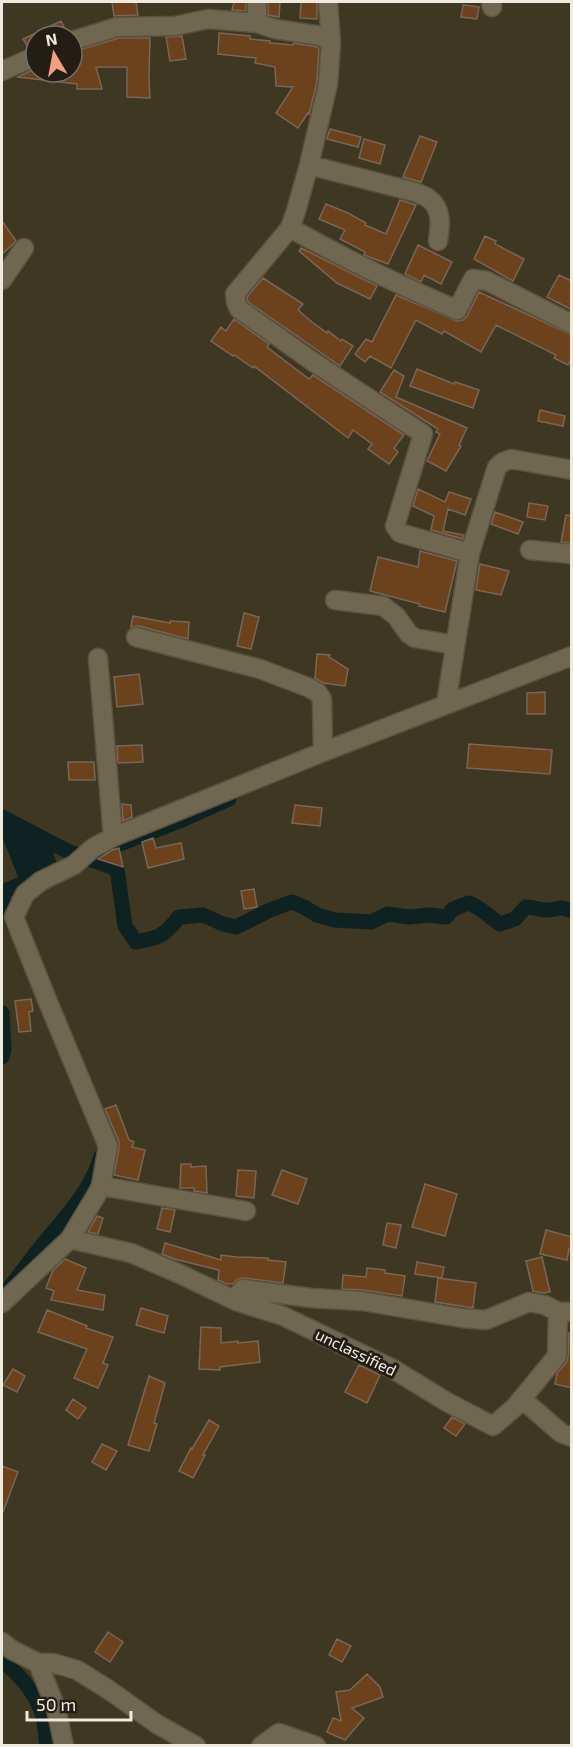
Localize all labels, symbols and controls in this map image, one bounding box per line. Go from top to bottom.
north arrow [24,24,84,84]
text: N [44,28,59,49]
street label: unclassified [313,1324,400,1379]
scale bar [27,1684,130,1722]
text: 50 m [36,1693,76,1715]

